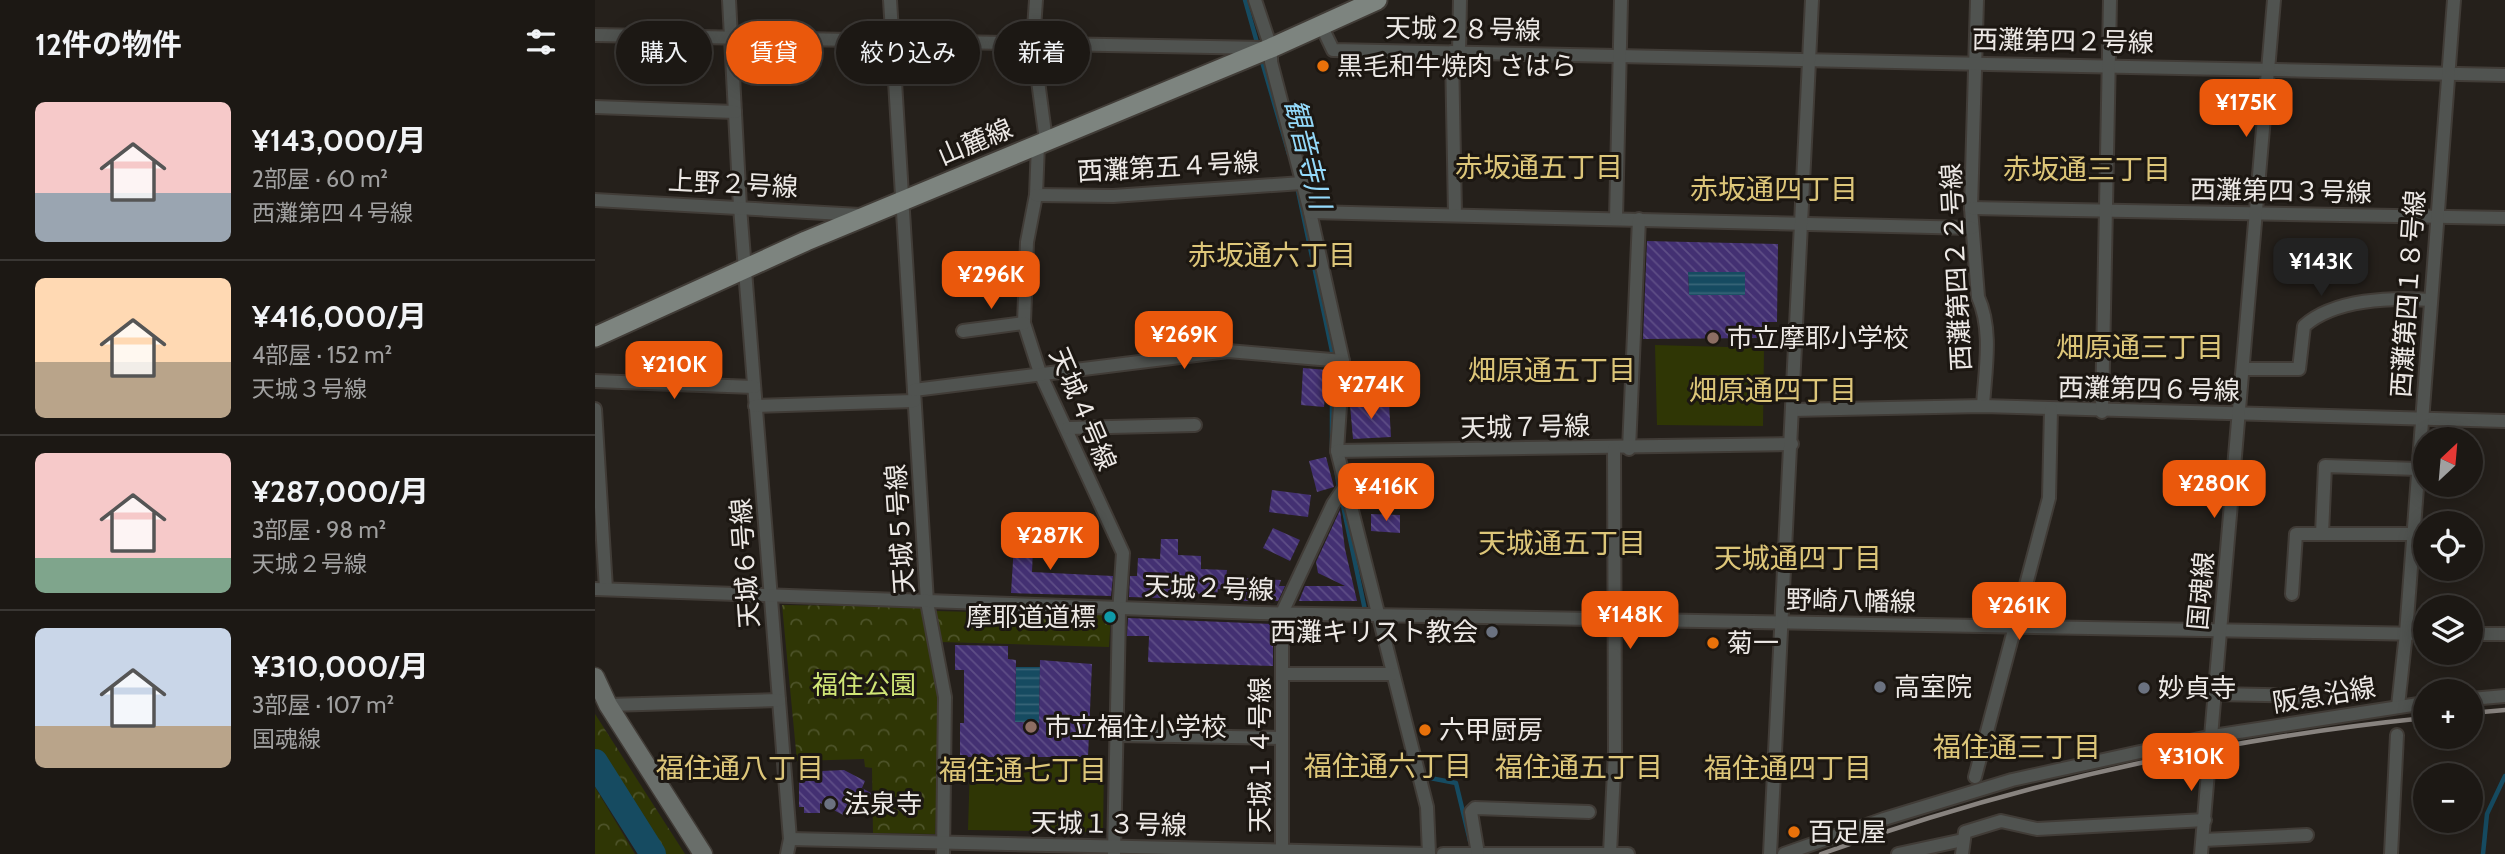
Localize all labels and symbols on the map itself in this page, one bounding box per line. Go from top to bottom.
street label: 天城２８号線 [1385,12,1541,46]
street label: 西灘第四２号線 [1972,23,2154,59]
place label: 黒毛和牛焼肉 さはら [1337,50,1577,82]
marker: 黒毛和牛焼肉 さはら [1315,58,1331,74]
pin: ¥175K [2197,80,2295,139]
water label: 観音寺川 [1278,96,1339,215]
street label: 山麓線 [933,112,1017,172]
street label: 西灘第五４号線 [1076,146,1260,188]
district label: 赤坂通五丁目 [1455,150,1623,184]
district label: 赤坂通三丁目 [2003,152,2171,186]
street label: 西灘第四２２号線 [1935,162,1977,372]
street label: 上野２号線 [667,165,799,203]
district label: 赤坂通四丁目 [1690,172,1858,206]
street label: 西灘第四３号線 [2190,173,2372,209]
street label: 西灘第四１８号線 [2385,189,2431,399]
district label: 赤坂通六丁目 [1188,238,1356,272]
pin: ¥143K [2272,238,2370,298]
pin: ¥296K [942,252,1040,311]
pin: ¥269K [1135,312,1233,371]
place label: 市立摩耶小学校 [1727,322,1909,354]
marker: 市立摩耶小学校 [1705,330,1721,346]
district label: 畑原通三丁目 [2056,330,2224,364]
pin: ¥210K [625,342,723,401]
street label: 天城４号線 [1043,343,1123,475]
district label: 畑原通五丁目 [1468,353,1636,387]
pin: ¥274K [1322,362,1420,421]
street label: 西灘第四６号線 [2058,371,2240,407]
district label: 畑原通四丁目 [1689,373,1857,407]
street label: 天城７号線 [1460,410,1590,444]
north arrow [2413,427,2483,497]
pin: ¥280K [2165,461,2263,520]
street label: 天城５号線 [880,463,920,595]
pin: ¥416K [1337,463,1435,523]
street label: 天城６号線 [725,497,765,629]
pin: ¥287K [1001,512,1099,572]
district label: 天城通五丁目 [1478,526,1646,560]
district label: 天城通四丁目 [1714,541,1882,575]
street label: 国魂線 [2182,551,2220,631]
street label: 天城２号線 [1143,570,1275,606]
pin: ¥261K [1970,582,2068,642]
street label: 野崎八幡線 [1786,584,1916,618]
pin: ¥148K [1581,592,1679,651]
place label: 摩耶道道標 [966,601,1096,633]
marker: 摩耶道道標 [1102,609,1118,625]
place label: 西灘キリスト教会 [1270,616,1478,648]
marker: 西灘キリスト教会 [1484,624,1500,640]
place label: 菊一 [1727,627,1779,659]
marker: 菊一 [1705,635,1721,651]
park label: 福住公園 [812,669,916,701]
place label: 高室院 [1894,671,1972,703]
street label: 阪急沿線 [2270,671,2378,719]
place label: 妙貞寺 [2158,672,2236,704]
street label: 天城１４号線 [1244,677,1276,833]
marker: 高室院 [1872,679,1888,695]
marker: 妙貞寺 [2136,680,2152,696]
place label: 市立福住小学校 [1045,711,1227,743]
place label: 六甲厨房 [1439,714,1543,746]
marker: 市立福住小学校 [1023,719,1039,735]
marker: 六甲厨房 [1417,722,1433,738]
district label: 福住通三丁目 [1933,730,2101,764]
pin: ¥310K [2142,734,2240,793]
district label: 福住通六丁目 [1304,749,1472,783]
district label: 福住通五丁目 [1495,750,1663,784]
district label: 福住通八丁目 [656,751,824,785]
district label: 福住通四丁目 [1704,751,1872,785]
district label: 福住通七丁目 [939,753,1107,787]
place label: 法泉寺 [844,788,922,820]
marker: 法泉寺 [822,796,838,812]
street label: 天城１３号線 [1031,807,1187,841]
place label: 百足屋 [1808,816,1886,848]
marker: 百足屋 [1786,824,1802,840]

